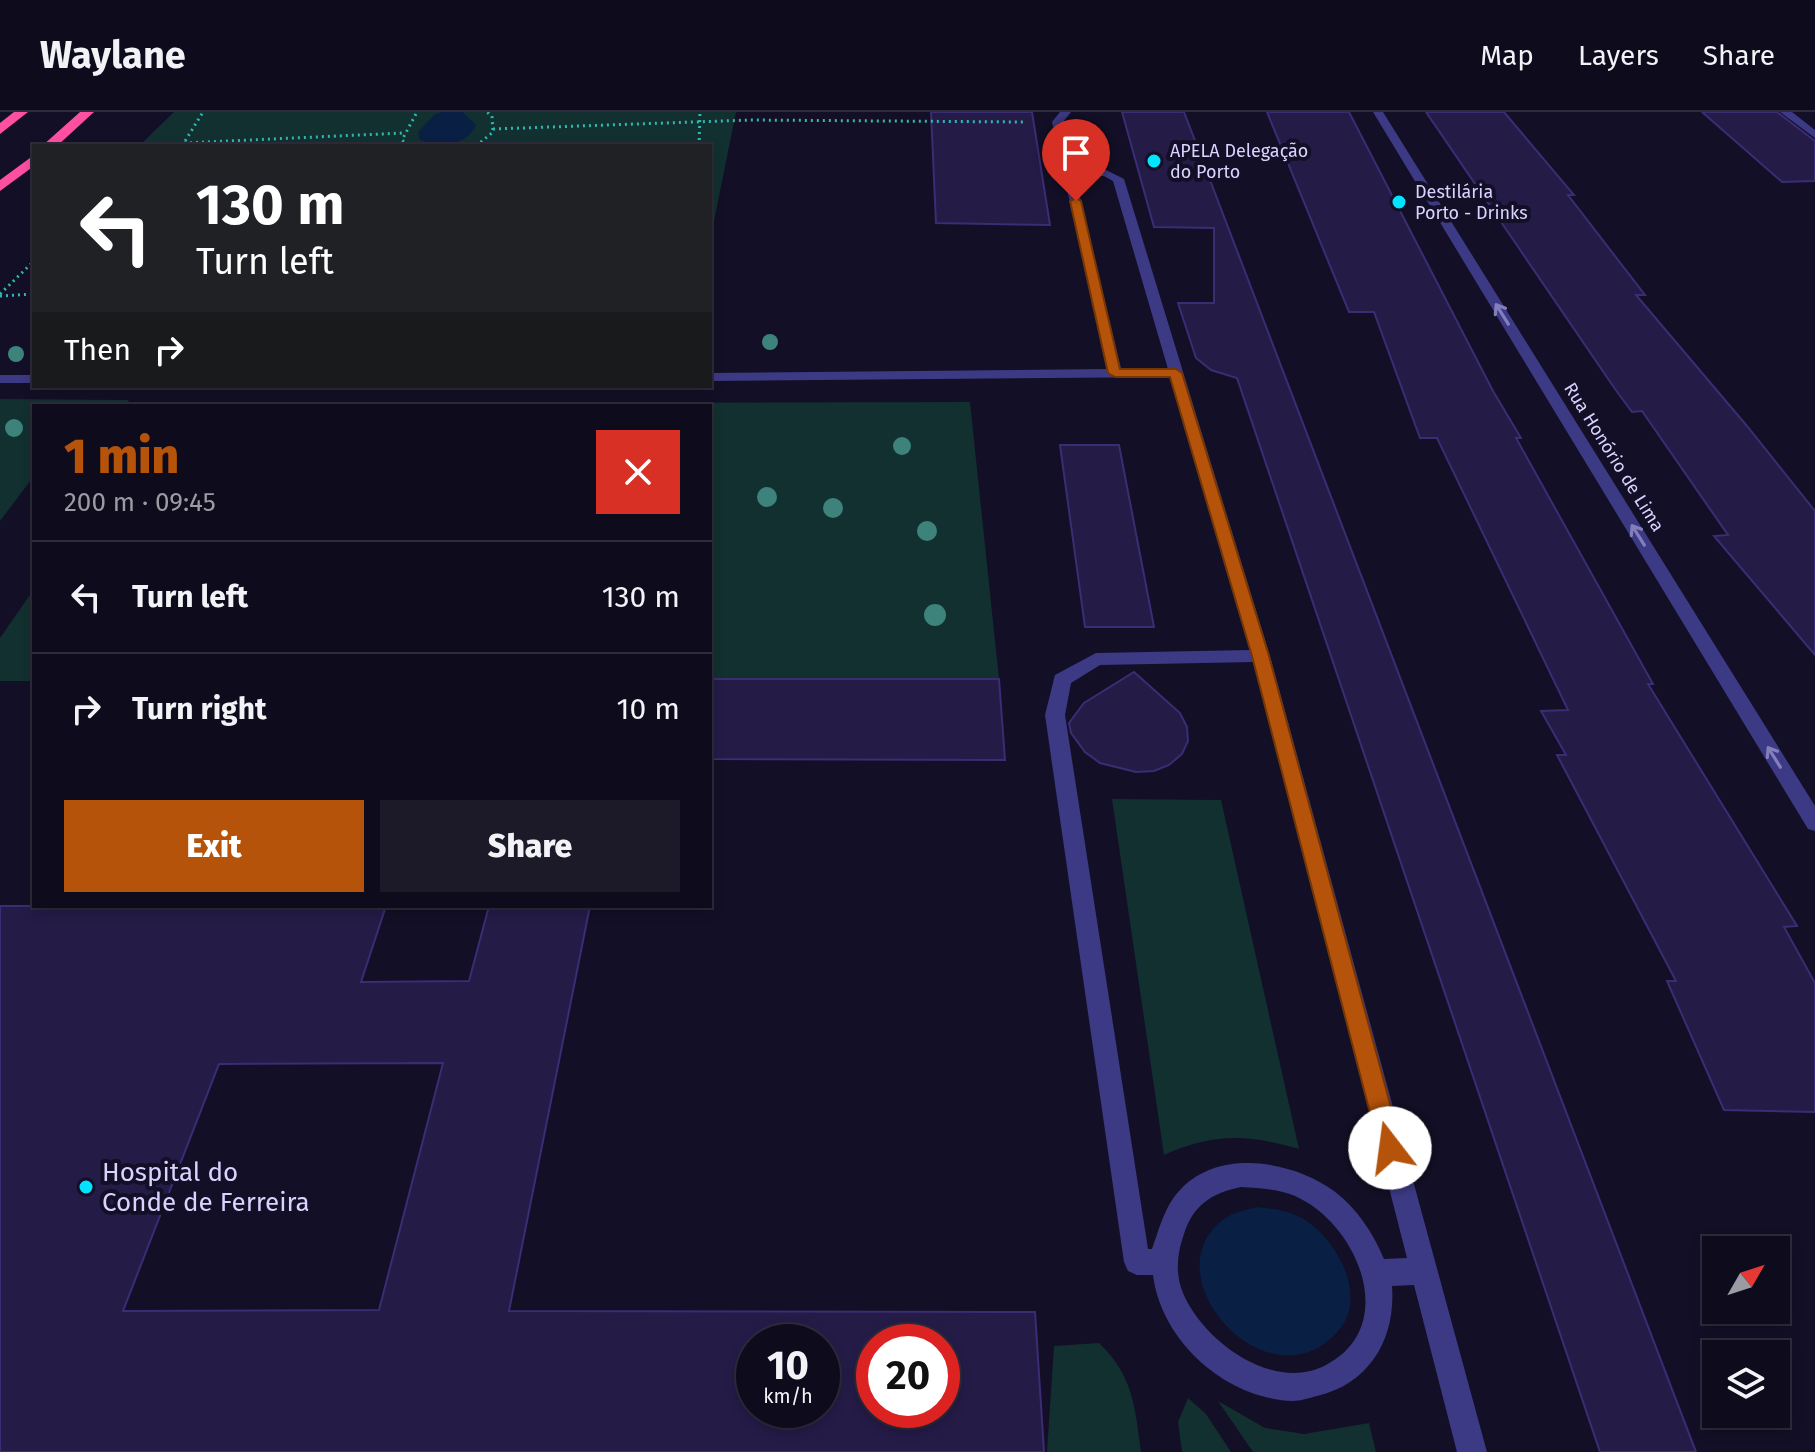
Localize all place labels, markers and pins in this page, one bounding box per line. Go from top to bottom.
pin [1042,119,1110,201]
place label: APELA Delegação do Porto [1170,140,1308,183]
marker: APELA Delegação do Porto [1145,152,1163,170]
place label: Destilária Porto - Drinks [1415,181,1528,224]
marker: Destilária Porto - Drinks [1390,193,1408,211]
place label: Hospital do Conde de Ferreira [102,1157,310,1218]
marker: Hospital do Conde de Ferreira [77,1178,95,1196]

